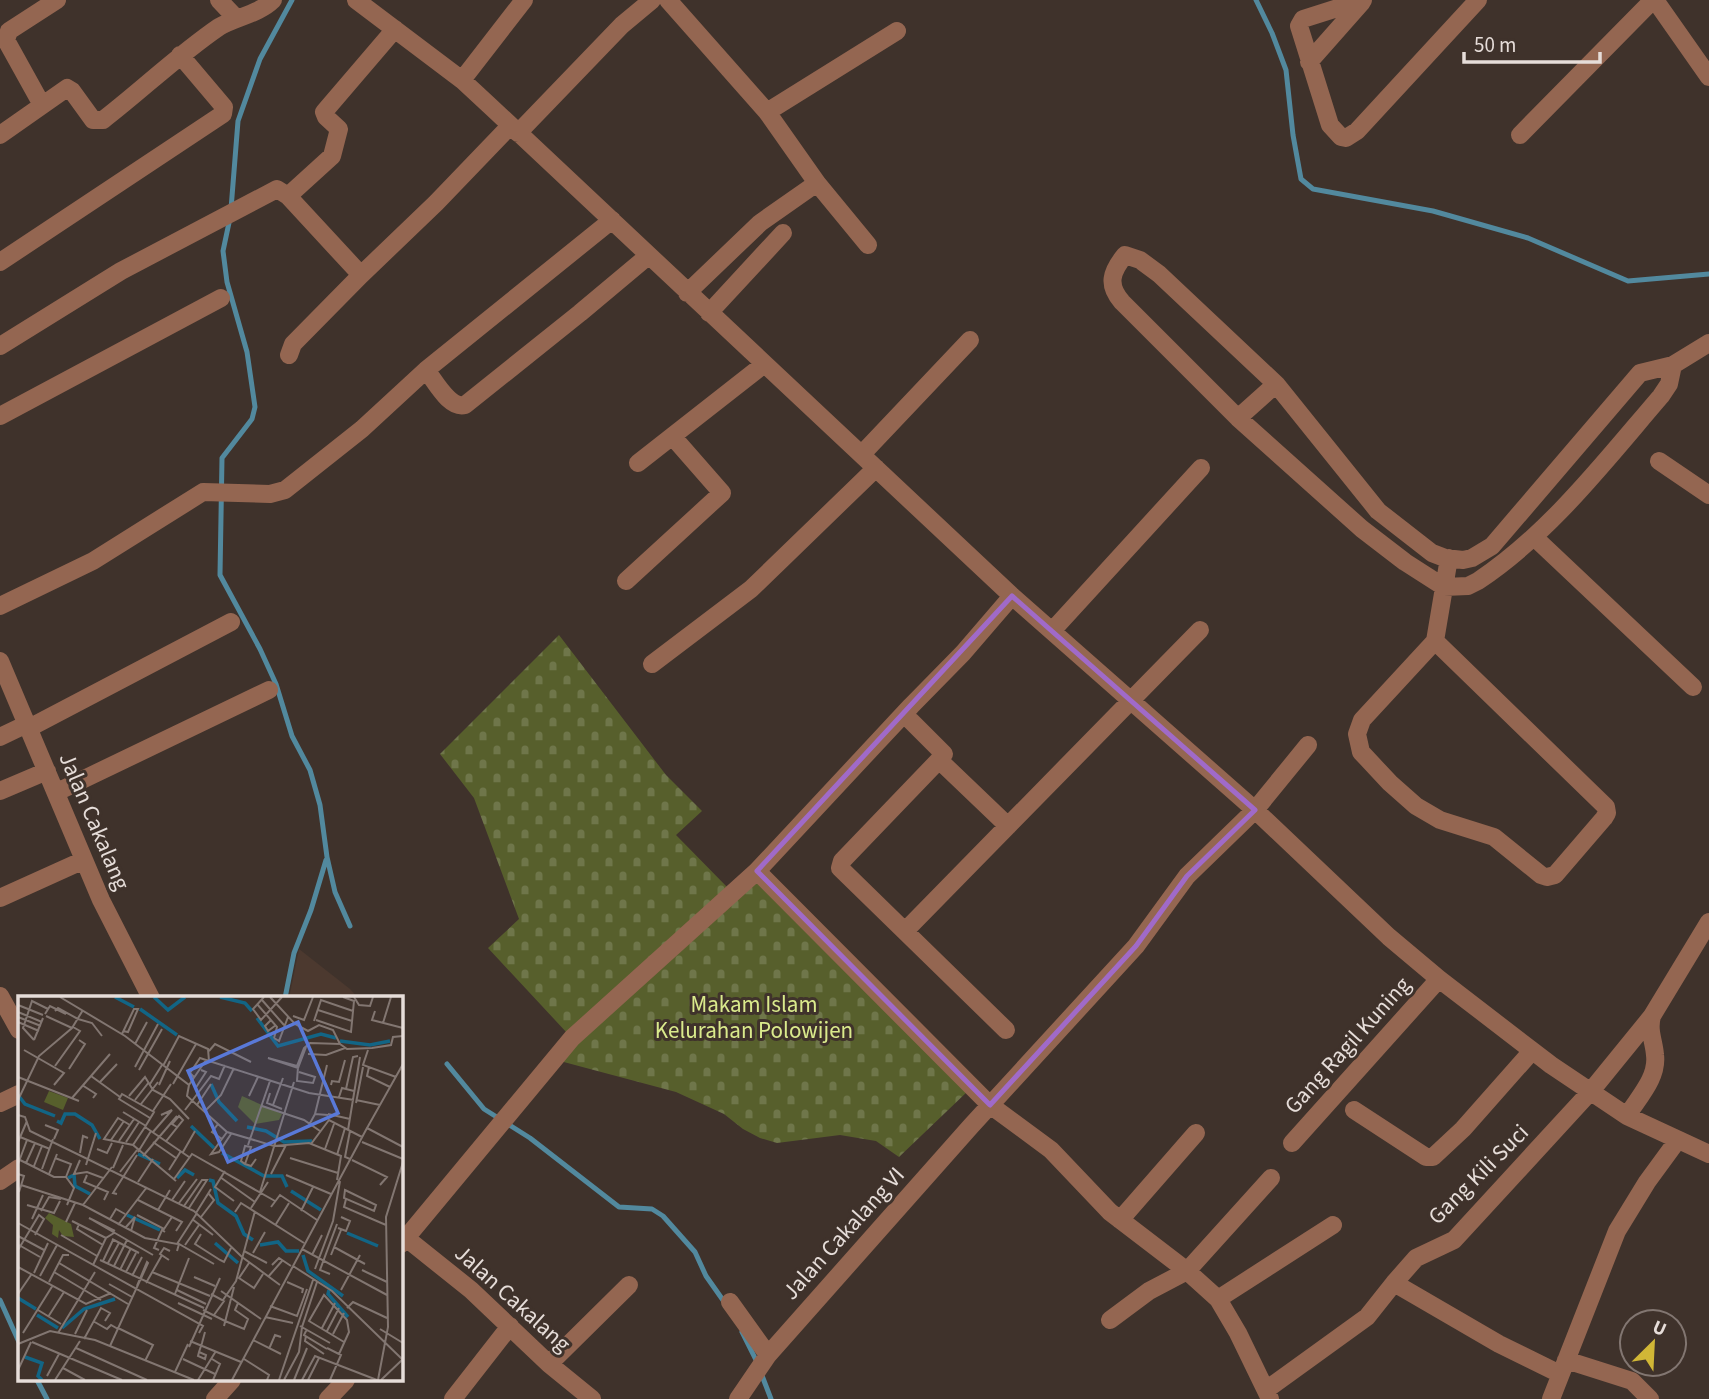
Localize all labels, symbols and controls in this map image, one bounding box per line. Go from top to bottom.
scale bar [1464,21,1600,65]
text: 50 m [1474,30,1516,60]
street label: Jalan Cakalang [51,747,138,895]
street label: Gang Ragil Kuning [1277,969,1418,1121]
park label: Makam Islam Kelurahan Polowijen [655,988,853,1047]
inset map [18,996,402,1382]
street label: Gang Kili Suci [1421,1117,1536,1232]
street label: Jalan Cakalang VI [775,1160,912,1307]
street label: Jalan Cakalang [447,1237,578,1360]
north arrow [1618,1308,1688,1378]
text: U [1648,1314,1671,1344]

